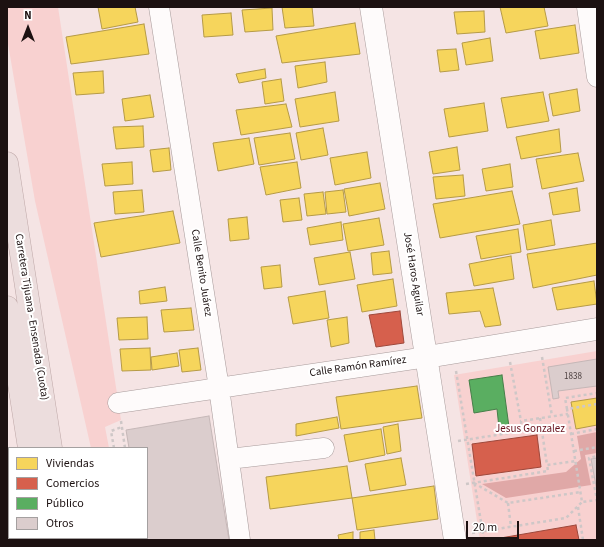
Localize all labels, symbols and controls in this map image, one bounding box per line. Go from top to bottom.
north arrow [8,8,48,48]
text: N [24,8,32,23]
street label: Calle Benito Juárez [188,228,214,318]
street label: José Haros Aguilar [400,231,426,317]
street label: Carretera Tijuana - Ensenada (Cuota) [11,233,51,401]
street label: Calle Ramón Ramírez [309,354,407,380]
house number: 1838 [564,372,582,382]
park label: Jesus Gonzalez [495,423,565,437]
legend [8,447,148,539]
text: Viviendas [46,455,94,472]
text: Comercios [46,475,99,492]
text: Público [46,495,84,512]
scale bar [468,513,521,539]
text: Otros [46,515,74,532]
text: 20 m [473,519,497,536]

